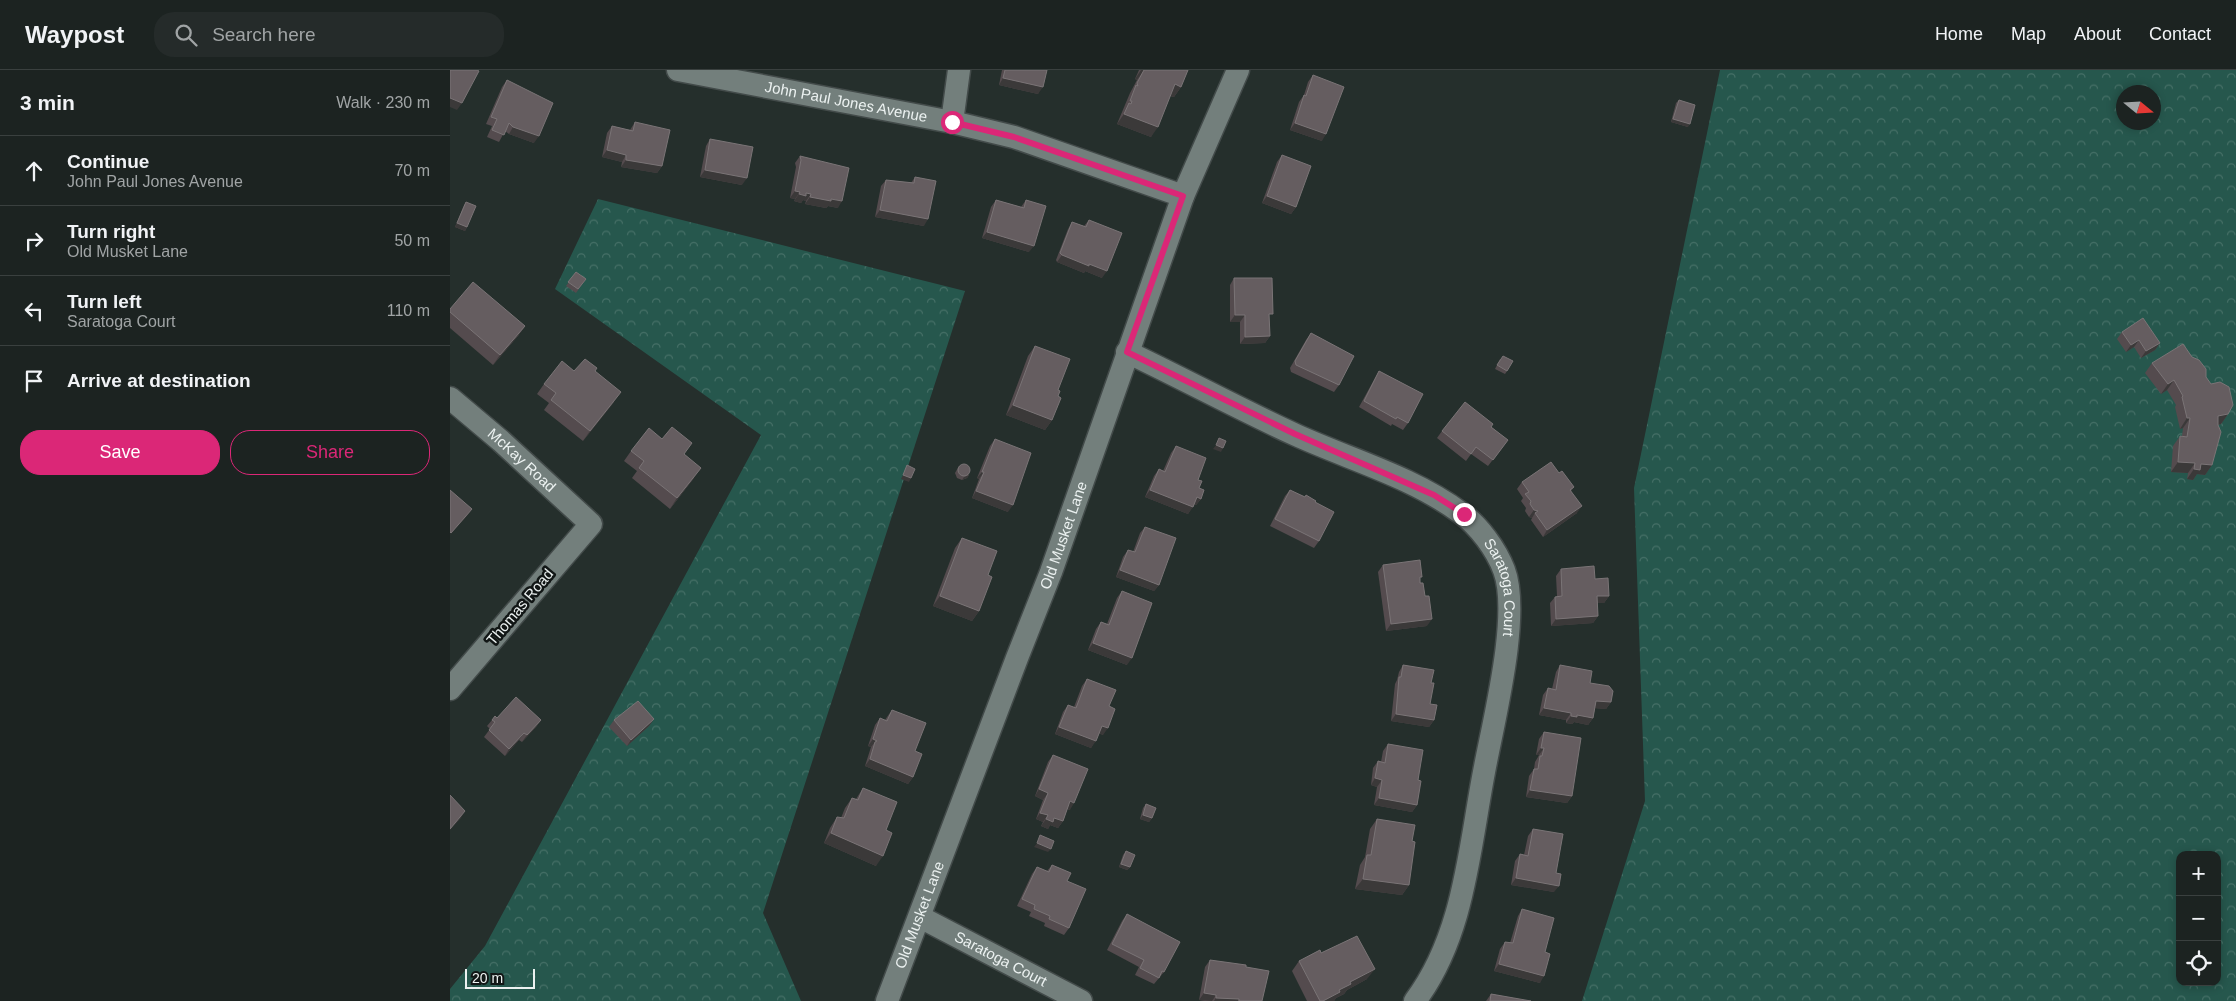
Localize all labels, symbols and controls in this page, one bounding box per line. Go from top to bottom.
search box [154,12,504,57]
text: Waypost [25,21,124,48]
icon: search [172,21,200,49]
text: Search here [212,24,316,45]
text: Home [1935,24,1983,44]
text: Map [2011,24,2046,44]
text: About [2074,24,2121,44]
text: Contact [2149,24,2211,44]
street label: John Paul Jones Avenue [764,78,929,125]
north arrow [2116,85,2161,130]
text: 3 min [20,91,75,114]
text: Walk · 230 m [336,94,430,111]
route start [941,111,964,134]
text: Continue [67,151,149,172]
icon: ahead [20,157,48,185]
text: 70 m [394,162,430,179]
text: John Paul Jones Avenue [67,173,243,190]
text: Turn right [67,221,155,242]
icon: right [20,227,48,255]
text: 50 m [394,232,430,249]
text: Old Musket Lane [67,243,188,260]
text: Turn left [67,291,142,312]
icon: left [20,297,48,325]
text: 110 m [387,302,430,319]
text: Saratoga Court [67,313,176,330]
icon: arrive [20,367,48,395]
text: Arrive at destination [67,370,251,391]
street label: McKay Road [485,425,559,495]
button: Save [20,430,220,475]
button: Share [230,430,430,475]
street label: Old Musket Lane [1036,479,1090,592]
route end [1453,503,1476,526]
street label: Saratoga Court [1481,535,1518,638]
street label: Thomas Road [483,565,556,648]
map controls [2176,851,2221,986]
button: + [2176,851,2221,896]
street label: Old Musket Lane [891,859,947,971]
button: − [2176,896,2221,941]
street label: Saratoga Court [952,928,1051,990]
button: locate [2176,941,2221,986]
scale bar [465,966,535,989]
text: 20 m [472,970,503,986]

